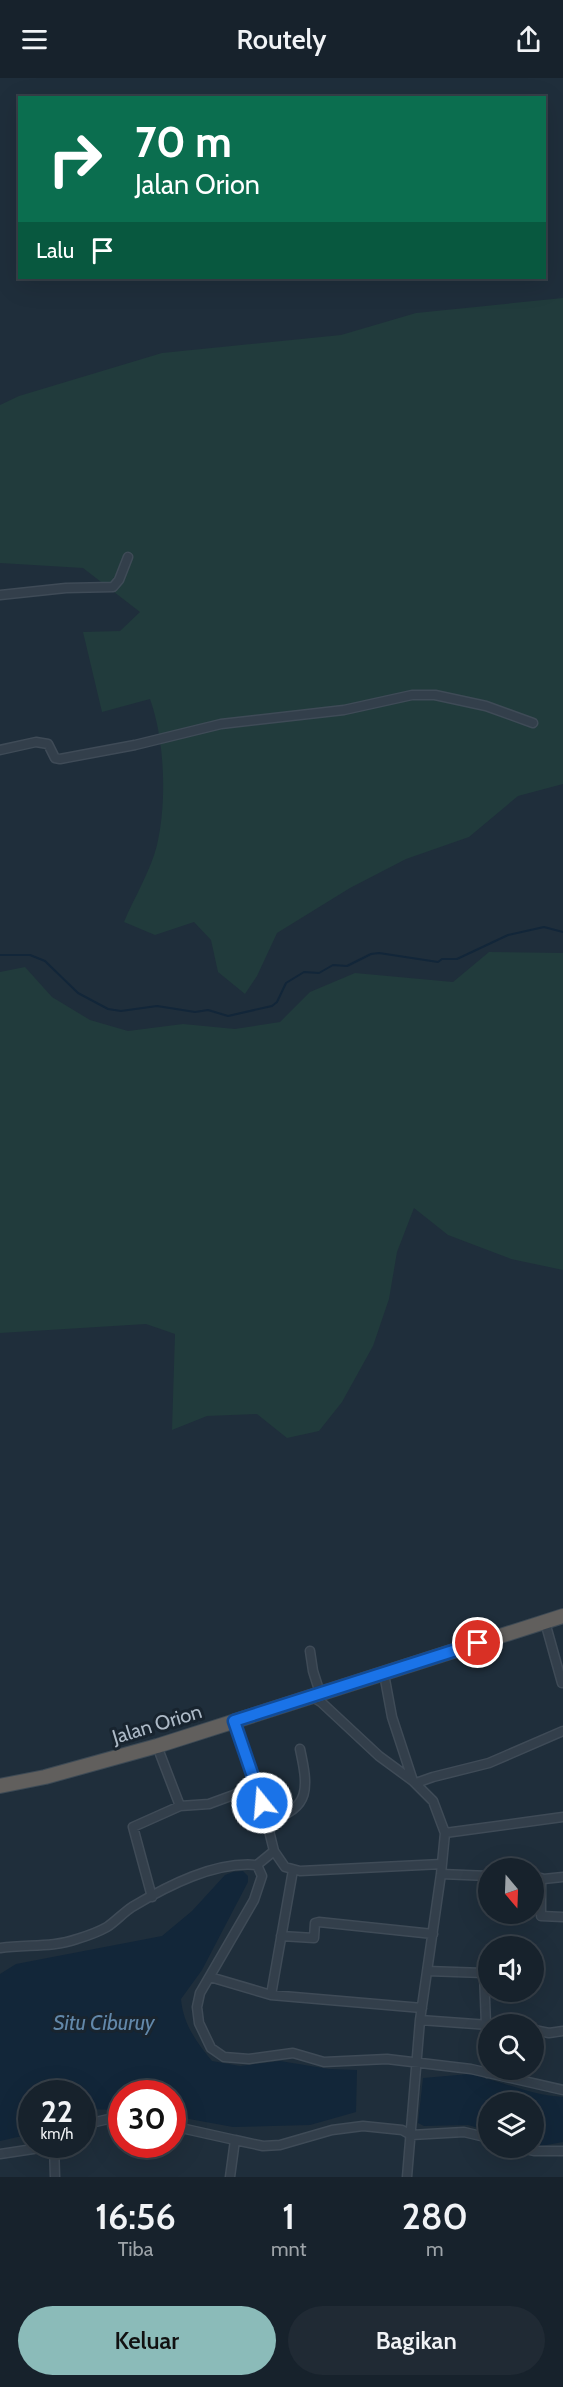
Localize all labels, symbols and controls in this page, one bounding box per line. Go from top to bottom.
icon: menu [18,23,51,56]
text: Routely [237,23,326,56]
icon: share [512,23,545,56]
text: 70 m [135,116,232,168]
icon: right [36,120,114,198]
text: Jalan Orion [135,168,260,201]
icon: arrive [86,234,119,267]
text: Lalu [36,237,74,264]
pin [452,1617,503,1668]
icon: arrive [461,1626,494,1659]
street label: Jalan Orion [108,1699,205,1749]
position arrow [230,1771,294,1835]
north arrow [478,1858,544,1924]
map controls [478,1858,544,2158]
button: sound [478,1936,544,2002]
water label: Situ Ciburuy [53,2010,156,2035]
button: search [478,2014,544,2080]
speed limit sign: 30 [108,2080,186,2158]
button: layers [478,2092,544,2158]
text: 22 [41,2093,73,2130]
text: km/h [41,2125,73,2143]
text: 16:56 [95,2194,176,2238]
text: 1 [282,2194,295,2238]
text: 280 [402,2194,468,2238]
text: Tiba [118,2237,153,2261]
text: mnt [271,2237,306,2261]
text: m [426,2237,443,2261]
button: Keluar [18,2306,276,2375]
button: Bagikan [288,2306,545,2375]

